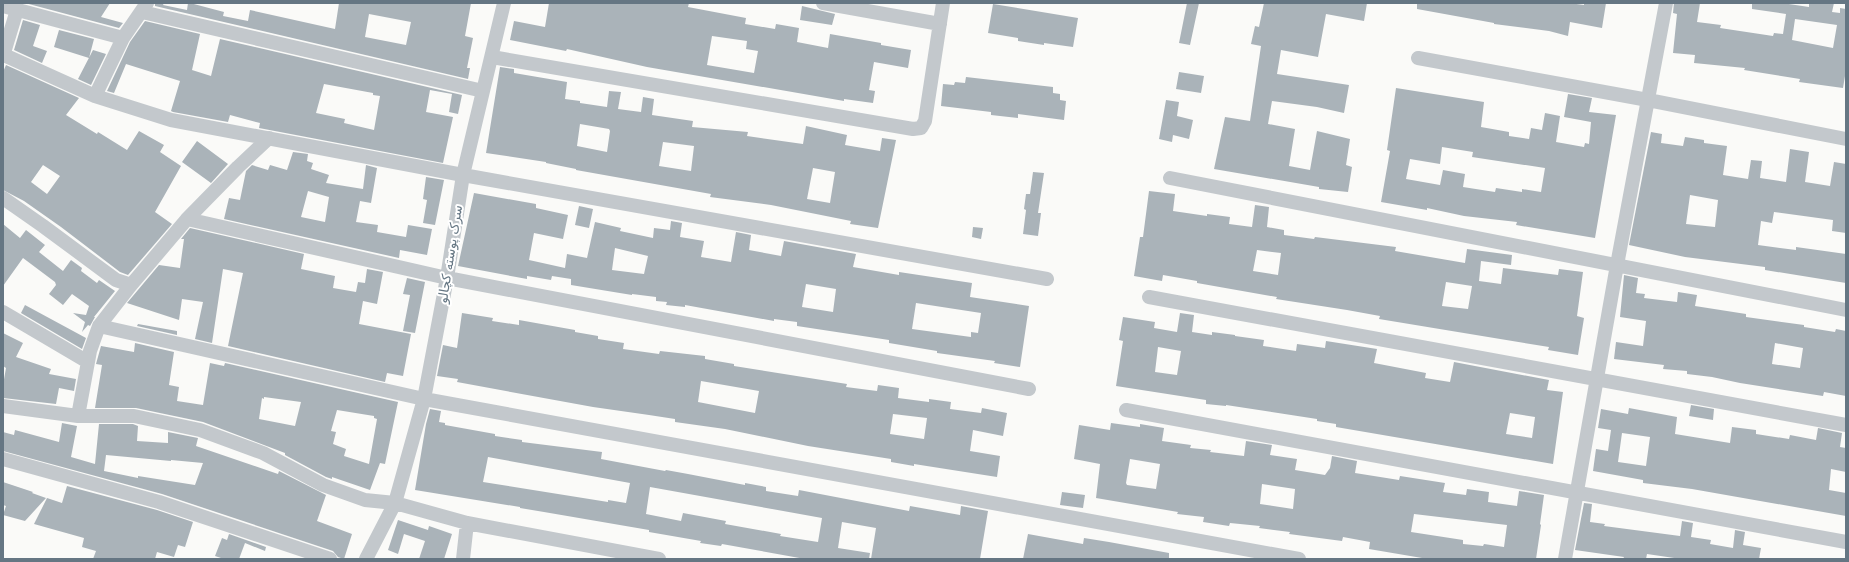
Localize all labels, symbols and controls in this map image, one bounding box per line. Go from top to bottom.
street label: سرک پوسته کچالو [435,204,466,305]

